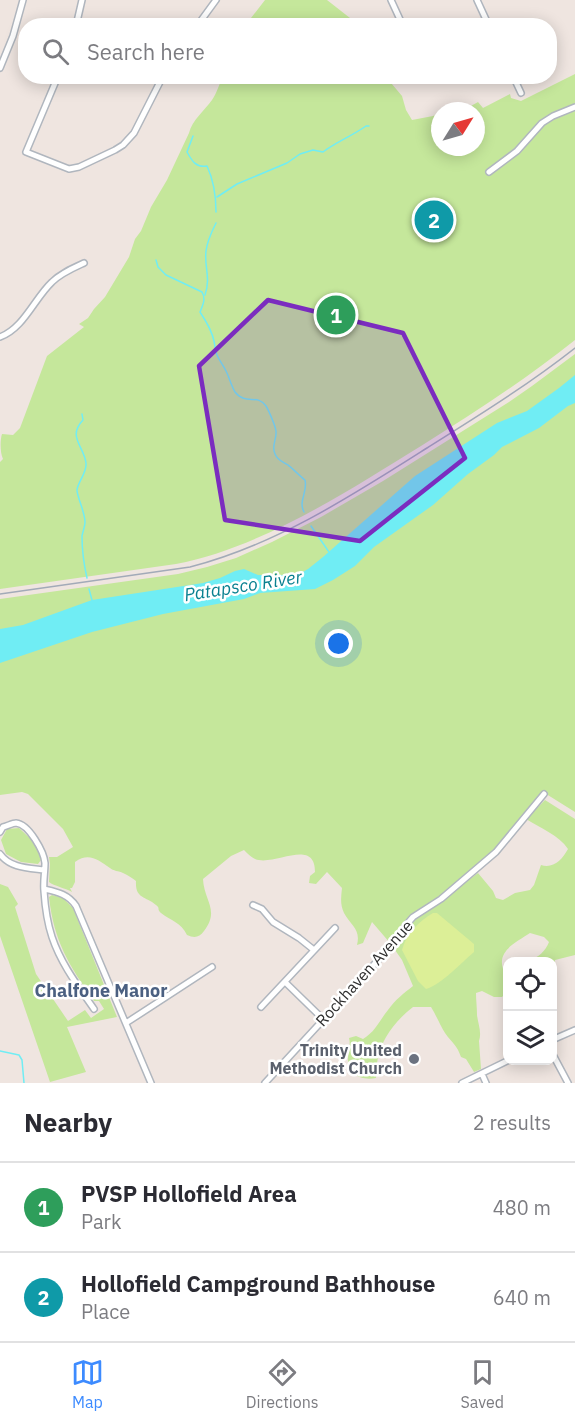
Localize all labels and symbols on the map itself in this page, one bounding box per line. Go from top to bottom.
north arrow [431,102,485,156]
pin: 2 [414,198,454,242]
pin: 1 [316,292,356,338]
water label: Patapsco River [182,565,304,606]
your location [324,629,353,658]
street label: Rockhaven Avenue [311,916,417,1030]
district label: Chalfone Manor [35,979,167,1002]
place label: Trinity United Methodist Church [269,1040,402,1078]
marker: Trinity United Methodist Church [407,1052,421,1066]

